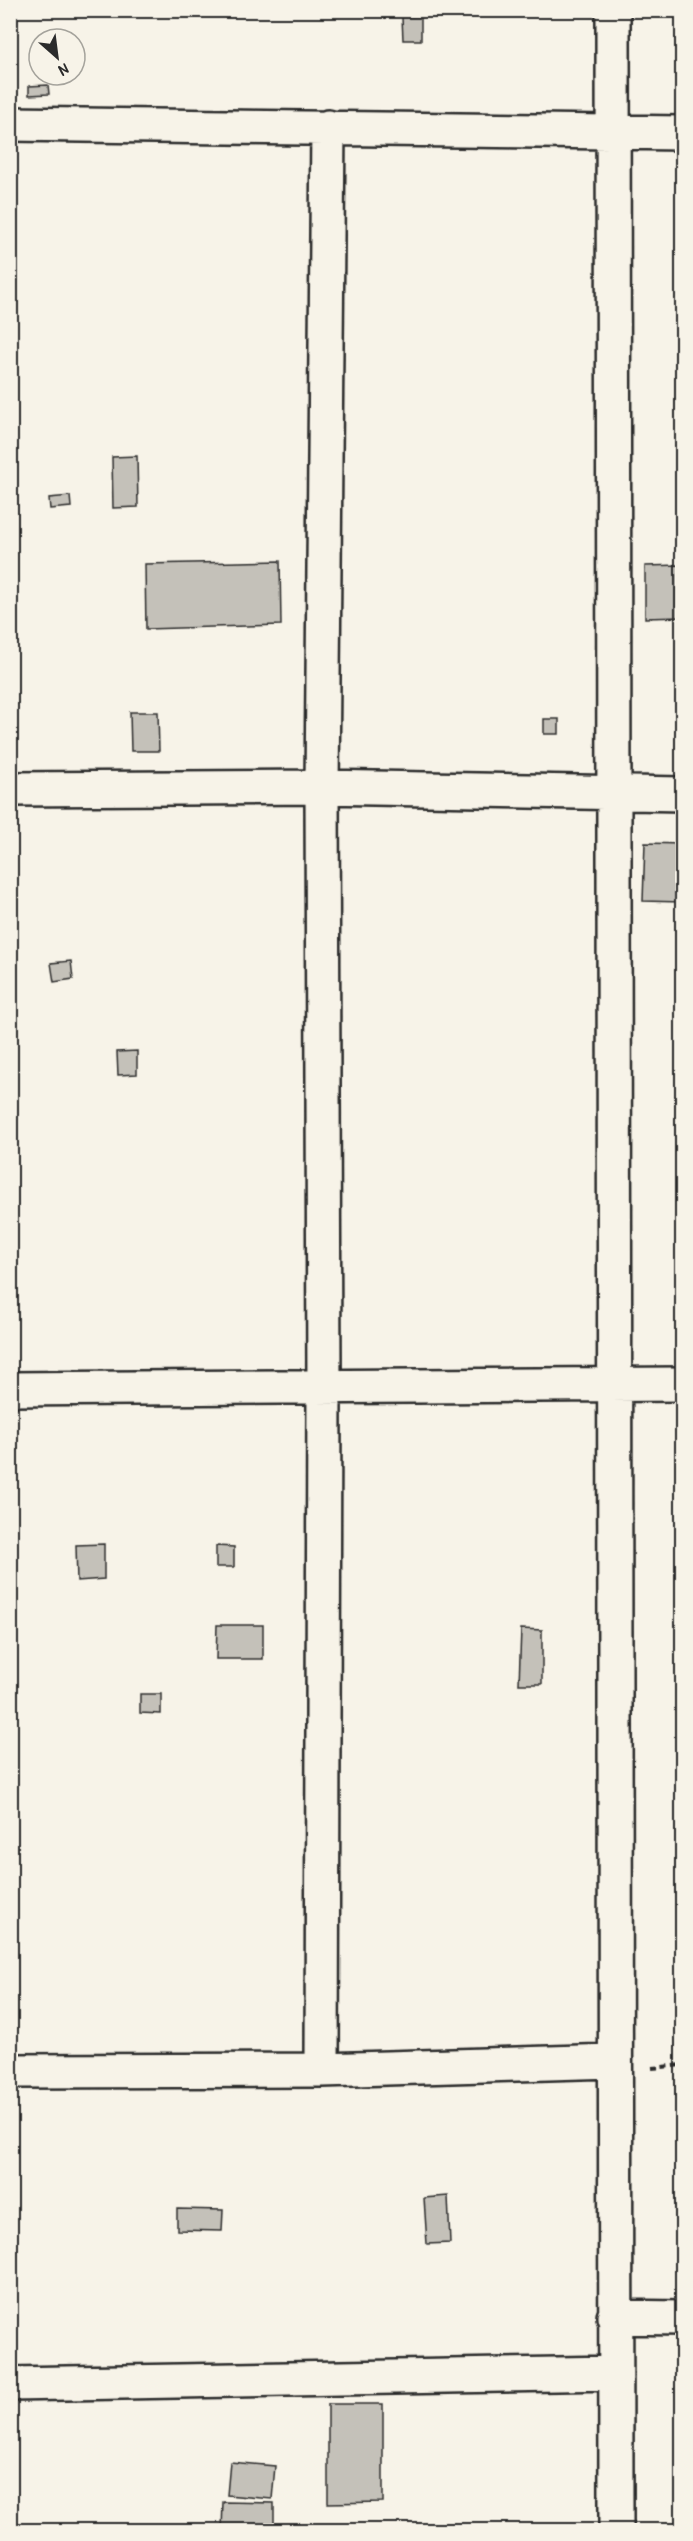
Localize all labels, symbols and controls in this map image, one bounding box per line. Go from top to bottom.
north arrow [27,27,87,87]
text: N [55,59,73,82]

